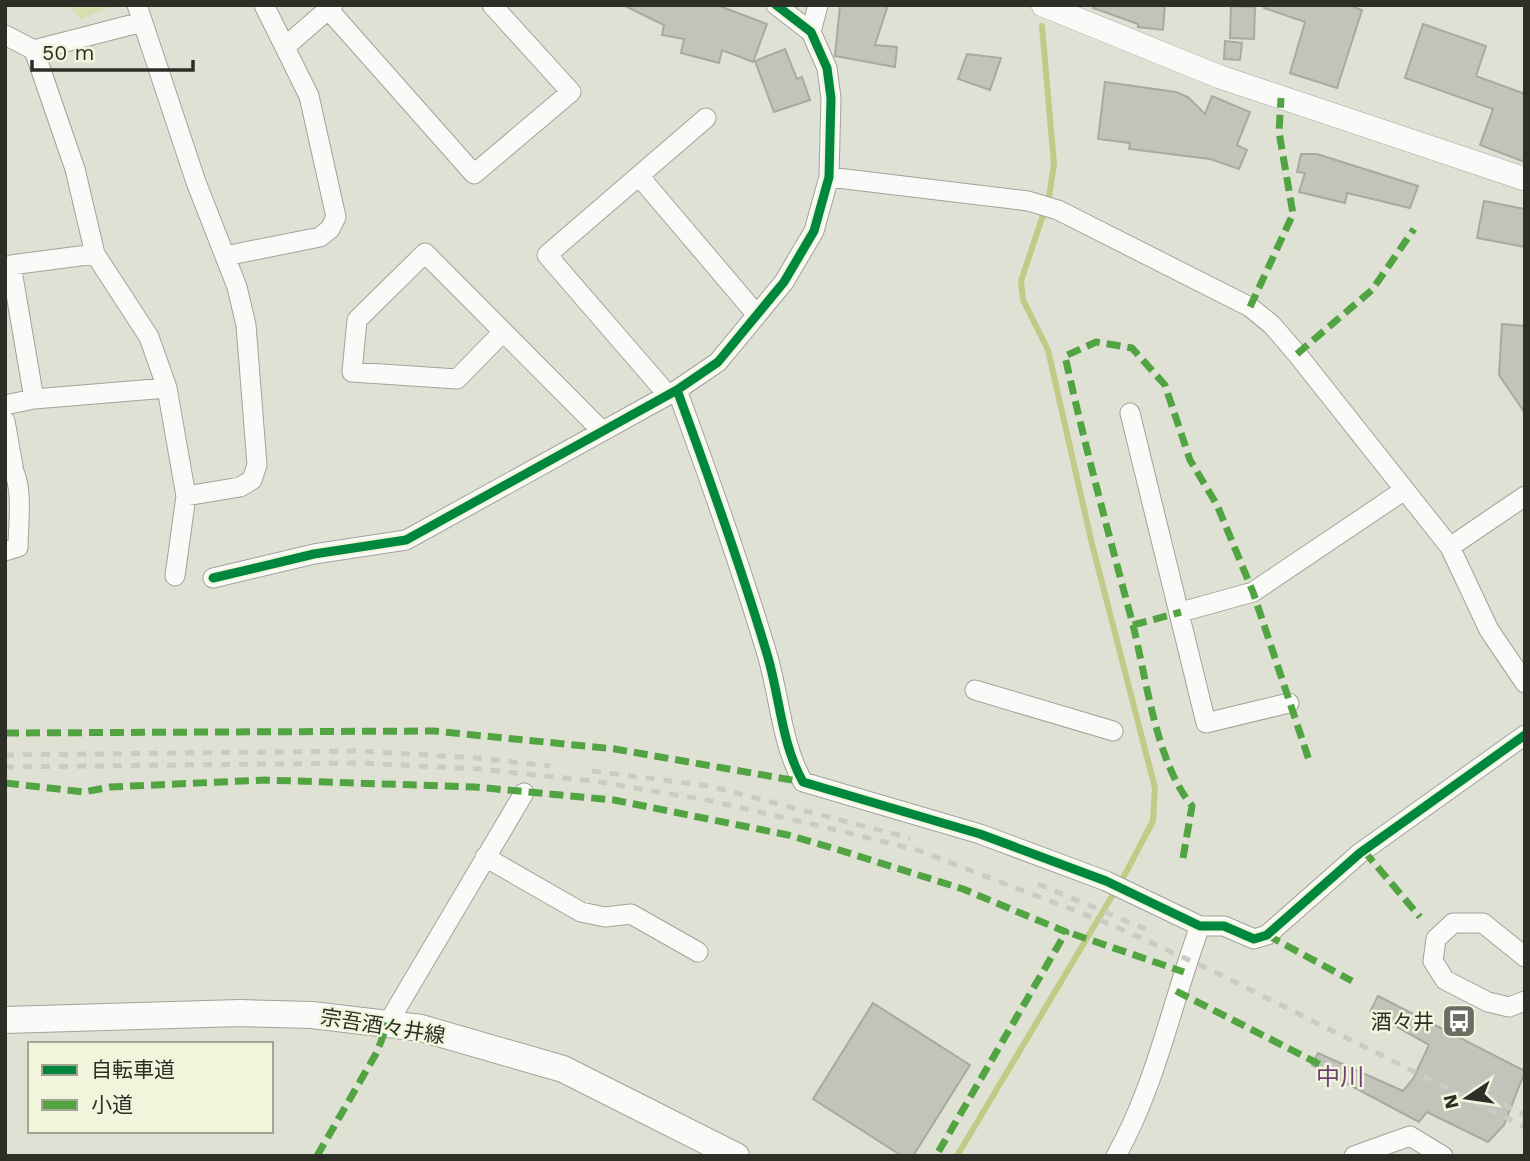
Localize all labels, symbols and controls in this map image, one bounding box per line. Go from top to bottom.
scale bar [32,28,192,72]
text: 50 m [42,40,94,65]
bus stop icon: 酒々井 [1440,1002,1478,1040]
street label: 宗吾酒々井線 [319,1004,447,1048]
place label: 酒々井 [1371,1009,1434,1034]
legend [28,1042,273,1133]
text: 自転車道 [91,1057,175,1082]
district label: 中川 [1316,1063,1364,1091]
north arrow [1432,1063,1502,1133]
text: 小道 [91,1092,133,1117]
text: N [1438,1092,1464,1111]

